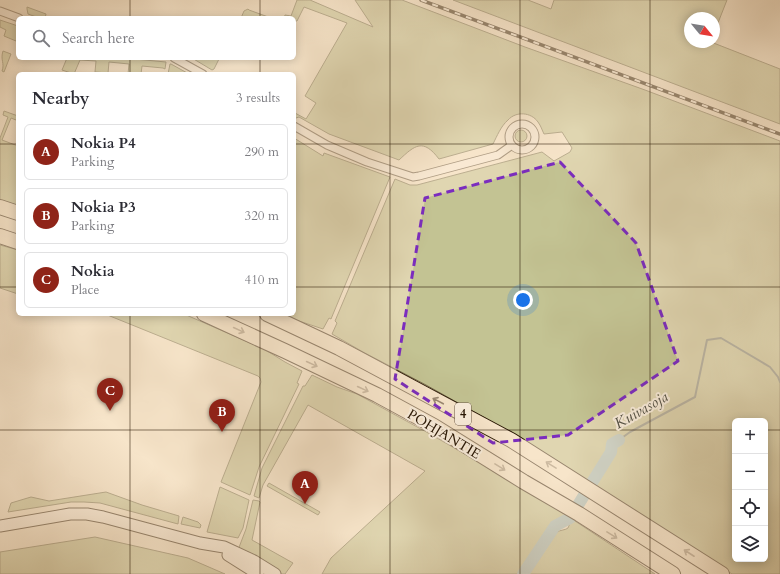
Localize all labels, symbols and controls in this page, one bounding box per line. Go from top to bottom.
north arrow [684,12,720,48]
search box [16,16,296,60]
icon: search [30,27,52,49]
text: Search here [62,28,135,48]
text: Nearby [32,87,89,110]
text: 3 results [236,89,280,107]
text: Nokia P4 [71,133,136,153]
text: A [41,143,51,161]
text: 290 m [245,143,279,161]
text: Parking [71,153,114,171]
text: Nokia P3 [71,197,136,217]
text: B [41,207,51,225]
text: 320 m [245,207,279,225]
text: Parking [71,217,114,235]
text: Nokia [71,261,114,281]
text: C [41,271,51,289]
text: 410 m [245,271,279,289]
text: Place [71,281,99,299]
your location [513,290,533,310]
one-way arrow [233,327,245,334]
one-way arrow [305,361,317,368]
pin: C [97,378,123,411]
one-way arrow [357,386,369,393]
water label: Kuivasoja [610,386,672,433]
one-way arrow [432,396,444,404]
pin: B [209,399,235,432]
road number: 4 [455,403,471,425]
street label: POHJANTIE [404,405,485,464]
map controls [732,418,768,562]
button: + [732,418,768,454]
button: − [732,454,768,490]
one-way arrow [546,461,557,469]
one-way arrow [494,464,506,472]
pin: A [292,471,318,504]
button: locate [732,490,768,526]
button: layers [732,526,768,562]
one-way arrow [606,532,618,540]
one-way arrow [684,549,695,557]

